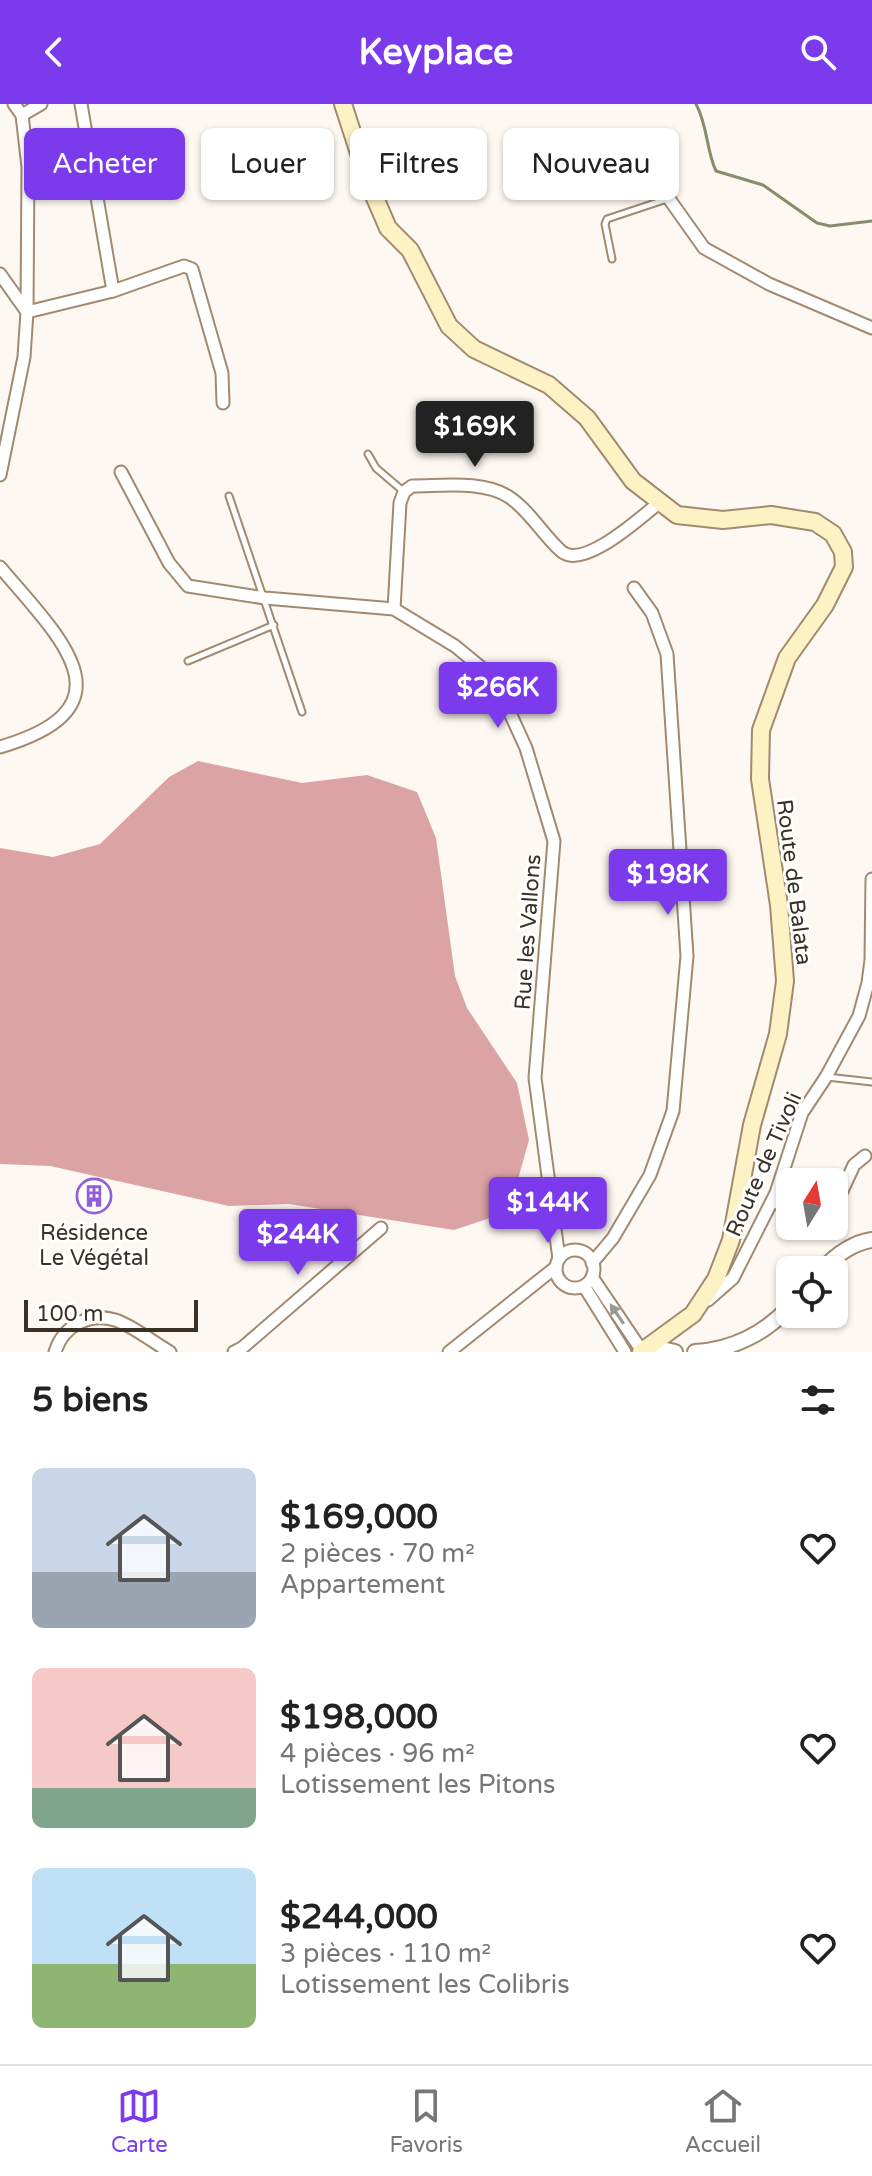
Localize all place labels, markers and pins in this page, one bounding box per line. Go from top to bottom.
pin: $169K [419,401,531,469]
pin: $266K [442,662,554,730]
pin: $198K [612,849,724,917]
building icon: Résidence Le Végétal [75,1177,113,1215]
pin: $144K [492,1177,604,1245]
pin: $244K [242,1209,354,1277]
place label: Résidence Le Végétal [39,1220,149,1271]

